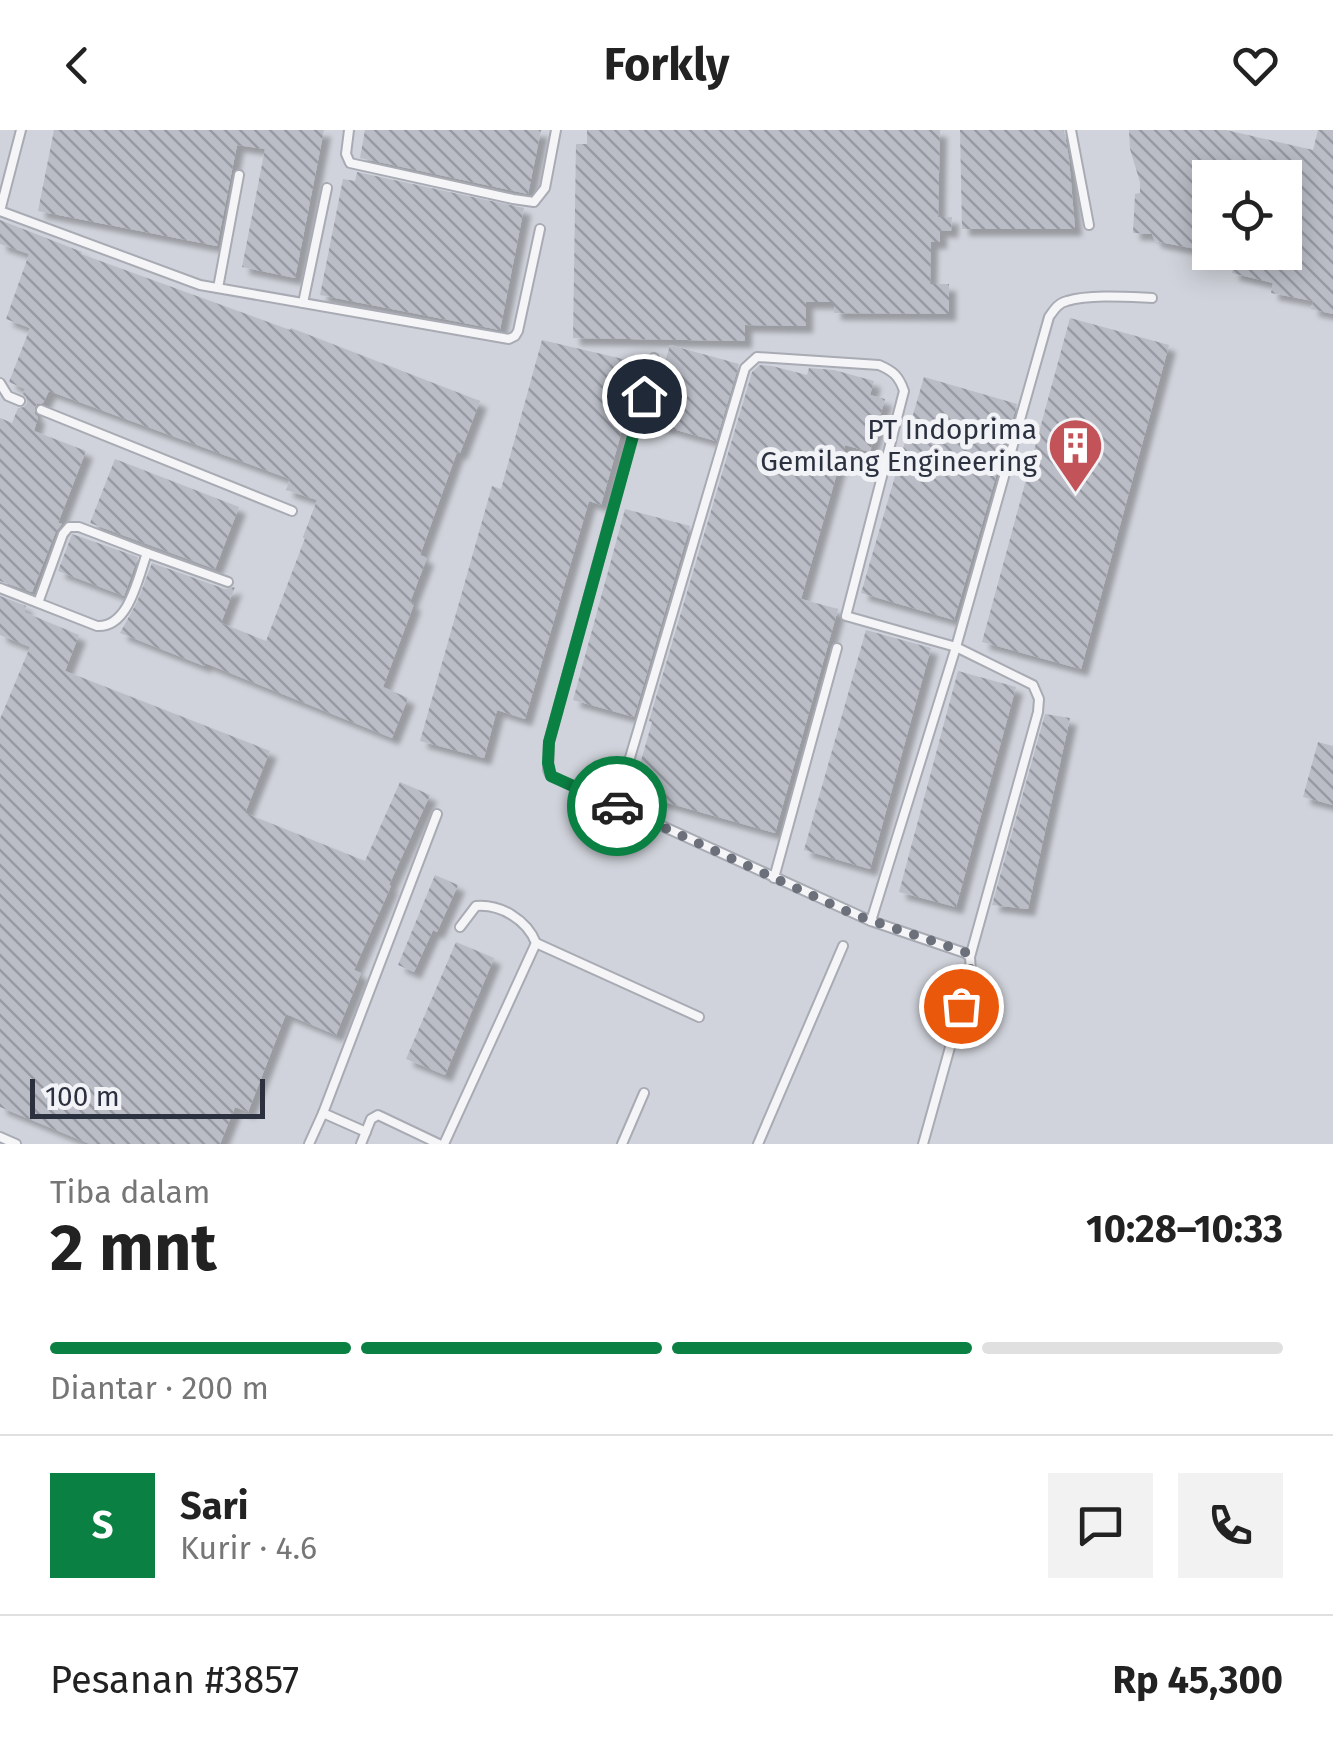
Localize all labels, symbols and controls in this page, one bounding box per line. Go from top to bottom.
icon: back [50,38,105,93]
text: Forkly [604,38,729,92]
icon: heart [1228,38,1283,93]
map controls [1192,160,1302,270]
button: locate [1192,160,1302,270]
pin [602,354,687,439]
icon: home [617,369,672,424]
place label: PT Indoprima Gemilang Engineering [760,413,1037,478]
building icon: PT Indoprima Gemilang Engineering [1046,415,1106,494]
courier [567,756,667,856]
icon: car [590,779,645,834]
pin [919,964,1004,1049]
icon: bag [934,979,989,1034]
scale bar [30,1074,265,1118]
text: 100 m [45,1080,120,1113]
text: Tiba dalam [50,1173,210,1211]
text: 10:28–10:33 [1086,1206,1283,1252]
text: 2 mnt [50,1209,217,1287]
text: Diantar · 200 m [50,1369,269,1407]
button: chat [1048,1473,1153,1578]
button: phone [1178,1473,1283,1578]
text: Sari [180,1483,249,1529]
text: S [92,1502,113,1548]
text: Kurir · 4.6 [180,1529,317,1567]
text: Pesanan #3857 [50,1657,299,1703]
text: Rp 45,300 [1112,1657,1283,1703]

